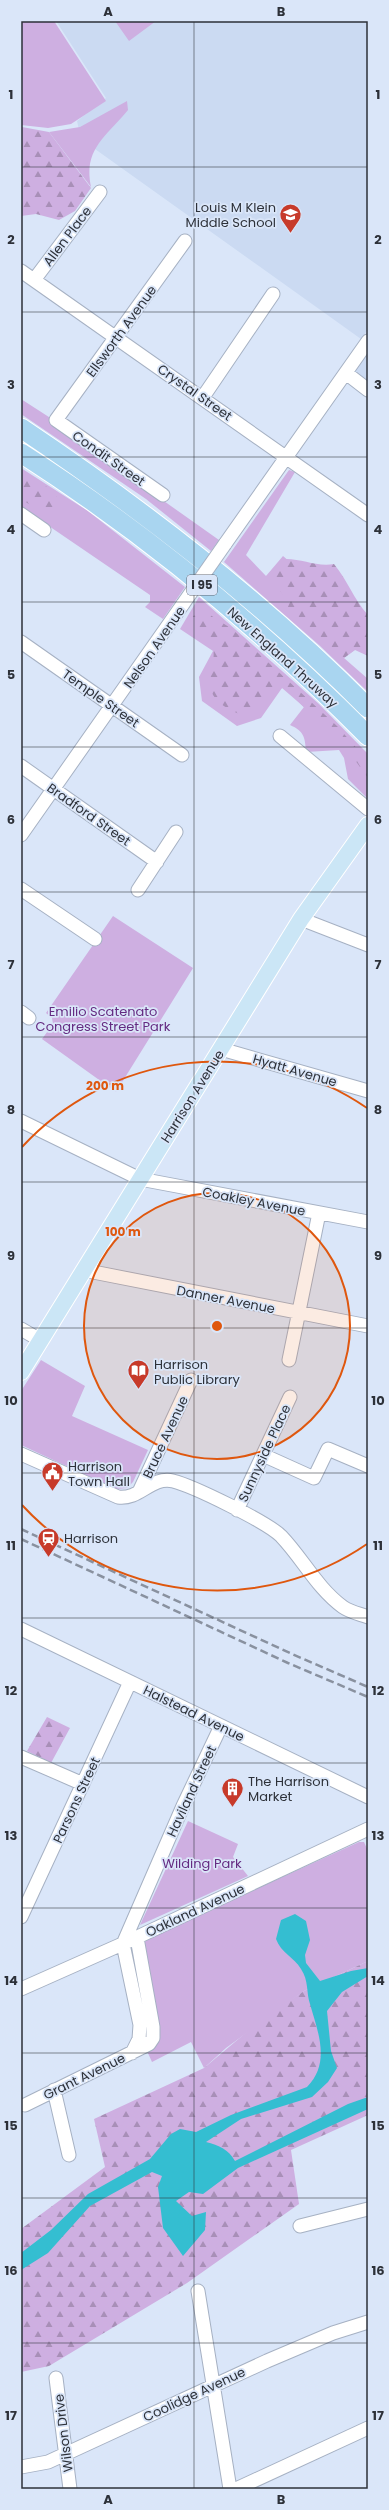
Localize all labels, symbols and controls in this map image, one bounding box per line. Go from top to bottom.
text: A [103,2,113,21]
text: B [277,2,286,21]
text: 1 [9,85,13,104]
text: 1 [376,85,380,104]
place label: Louis M Klein Middle School [186,198,276,232]
school or university icon: Louis M Klein Middle School [278,201,304,234]
street label: Allen Place [39,202,96,270]
text: 2 [7,230,15,249]
text: 2 [374,230,382,249]
street label: Ellsworth Avenue [82,282,161,381]
street label: Crystal Street [154,360,236,425]
text: 3 [7,375,15,394]
text: 3 [374,375,382,394]
street label: Condit Street [68,426,149,491]
text: 4 [7,520,16,539]
text: 4 [374,520,383,539]
road number: I 95 [187,575,217,595]
street label: Nelson Avenue [119,602,190,692]
street label: New England Thruway [223,602,343,713]
text: 5 [7,665,15,684]
street label: Temple Street [58,665,143,732]
text: 5 [374,665,382,684]
street label: Bradford Street [43,778,135,850]
text: 6 [7,810,15,829]
text: 6 [374,810,382,829]
text: 7 [8,955,15,974]
text: 7 [375,955,382,974]
park label: Emilio Scatenato Congress Street Park [36,1002,171,1036]
street label: Harrison Avenue [156,1046,229,1146]
street label: Hyatt Avenue [250,1049,339,1092]
text: 200 m [86,1077,124,1094]
text: 8 [7,1100,15,1119]
text: 8 [374,1100,382,1119]
street label: Coakley Avenue [201,1182,307,1221]
text: 100 m [105,1223,141,1240]
text: 9 [7,1246,15,1265]
text: 9 [374,1246,382,1265]
street label: Danner Avenue [175,1281,277,1318]
centre of rings [210,1319,224,1333]
place label: Harrison Public Library [154,1355,240,1389]
library icon: Harrison Public Library [125,1358,151,1391]
text: 10 [4,1391,18,1410]
text: 10 [371,1391,385,1410]
street label: Bruce Avenue [138,1393,193,1482]
street label: Sunnyside Place [234,1401,295,1505]
place label: Harrison Town Hall [68,1457,130,1491]
public building icon: Harrison Town Hall [40,1460,66,1493]
station icon: Harrison [35,1525,61,1558]
place label: Harrison [64,1529,118,1548]
text: 11 [6,1536,16,1555]
text: 11 [373,1536,383,1555]
text: 12 [5,1681,18,1700]
street label: Halstead Avenue [140,1681,248,1746]
text: 12 [372,1681,385,1700]
street label: Haviland Street [162,1742,221,1840]
street label: Parsons Street [48,1754,105,1846]
place label: The Harrison Market [248,1772,329,1806]
building icon: The Harrison Market [219,1775,245,1808]
text: 13 [5,1826,18,1845]
text: 13 [372,1826,385,1845]
park label: Wilding Park [162,1854,242,1873]
street label: Oakland Avenue [143,1879,248,1942]
text: 14 [4,1971,18,1990]
text: 14 [371,1971,385,1990]
street label: Grant Avenue [40,2048,128,2105]
text: 15 [4,2116,18,2135]
text: 15 [371,2116,385,2135]
text: 16 [4,2261,18,2280]
text: 16 [371,2261,385,2280]
street label: Coolidge Avenue [140,2362,249,2427]
street label: Wilson Drive [49,2393,78,2473]
text: 17 [5,2406,17,2425]
text: 17 [372,2406,384,2425]
text: A [103,2490,113,2509]
text: B [277,2490,286,2509]

